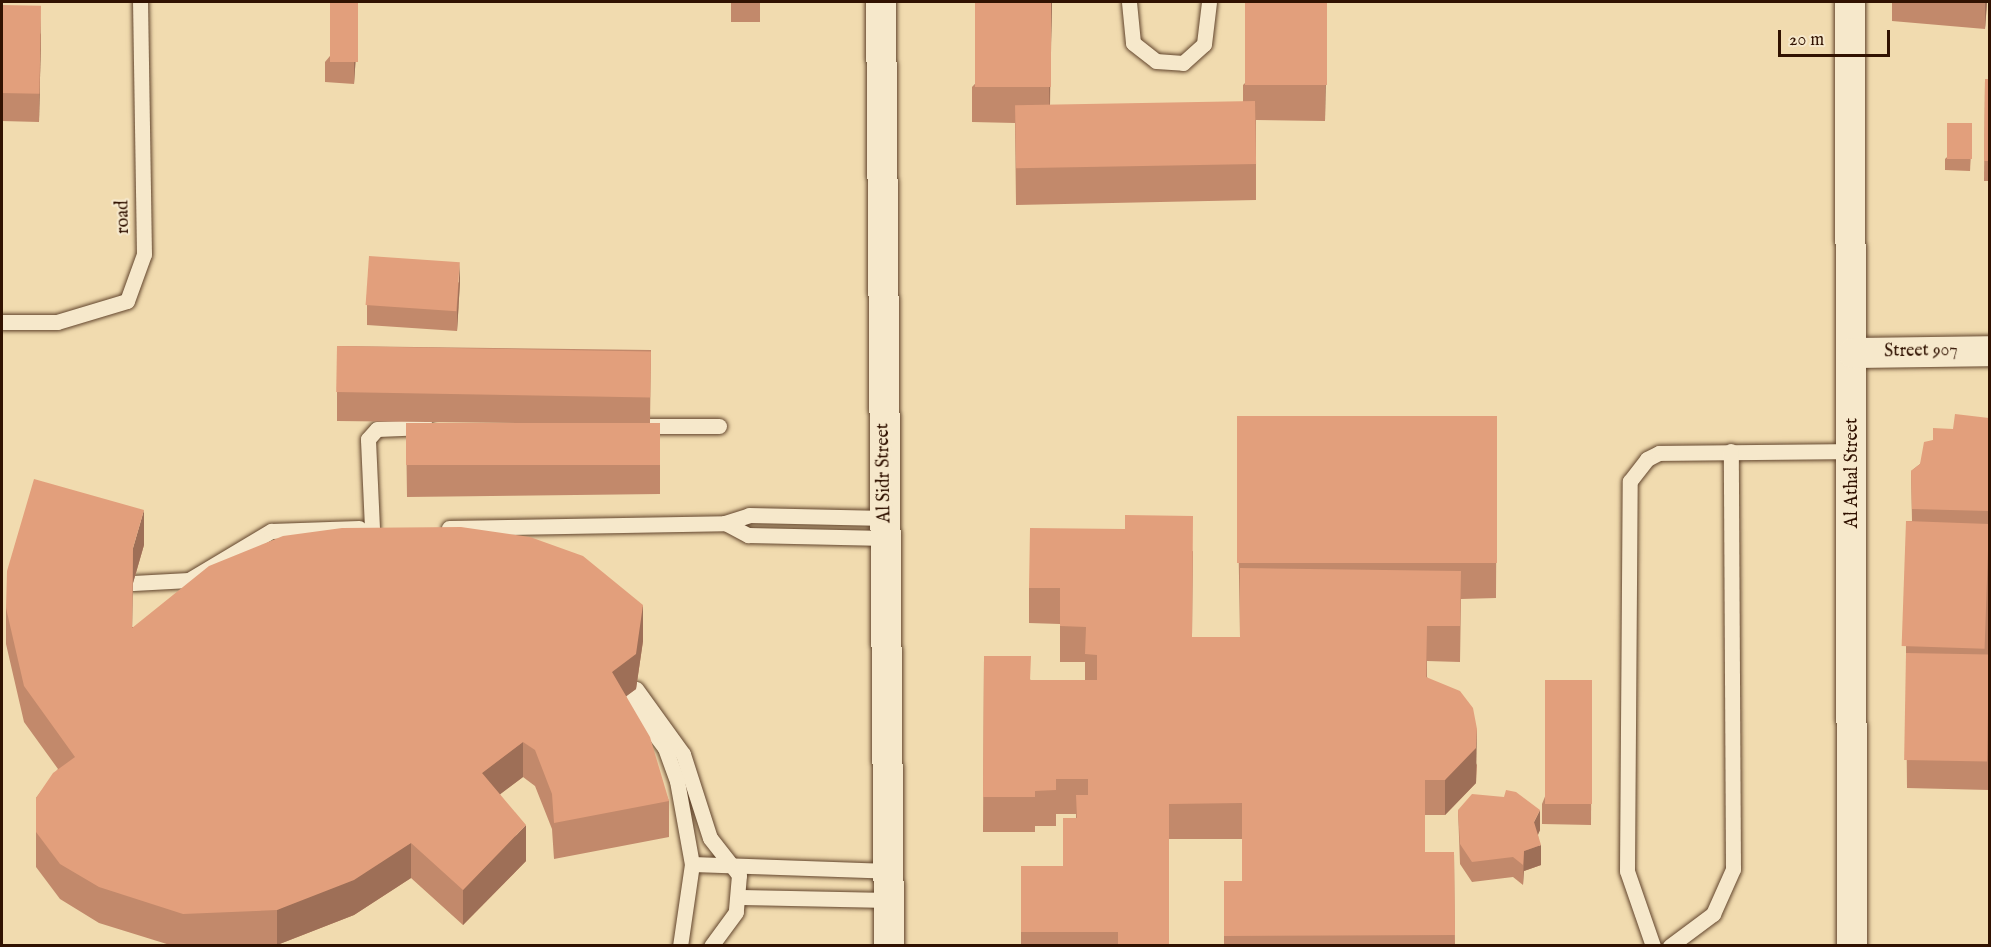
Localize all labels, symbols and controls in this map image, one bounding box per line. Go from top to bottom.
scale bar [1781,18,1894,56]
text: 20 m [1789,29,1824,52]
street label: road [113,200,135,234]
street label: Street 907 [1884,341,1958,363]
street label: Al Athal Street [1842,418,1864,528]
street label: Al Sidr Street [873,423,897,523]

